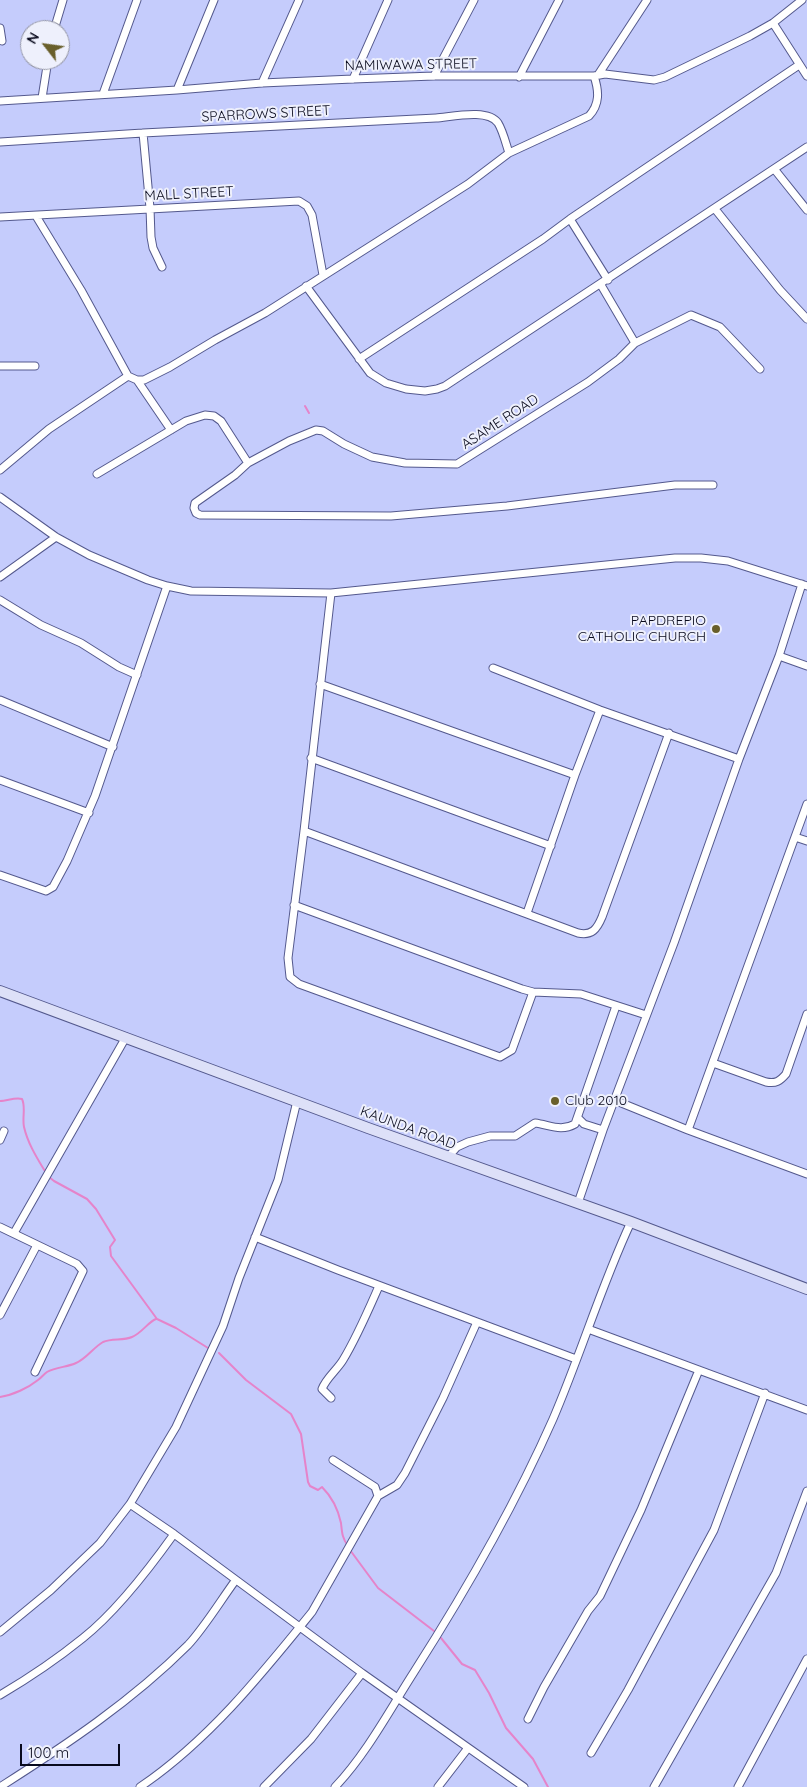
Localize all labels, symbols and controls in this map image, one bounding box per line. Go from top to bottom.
north arrow [20,20,70,70]
text: N [23,29,43,47]
street label: NAMIWAWA STREET [345,55,477,75]
street label: SPARROWS STREET [201,102,331,126]
street label: MALL STREET [144,183,234,205]
street label: ASAME ROAD [458,391,542,453]
place label: PAPDREPIO CATHOLIC CHURCH [578,613,706,646]
marker: PAPDREPIO CATHOLIC CHURCH [710,623,722,635]
place label: Club 2010 [565,1093,627,1109]
marker: Club 2010 [549,1095,561,1107]
street label: KAUNDA ROAD [358,1103,458,1153]
scale bar [22,1734,122,1766]
text: 100 m [28,1743,69,1762]

